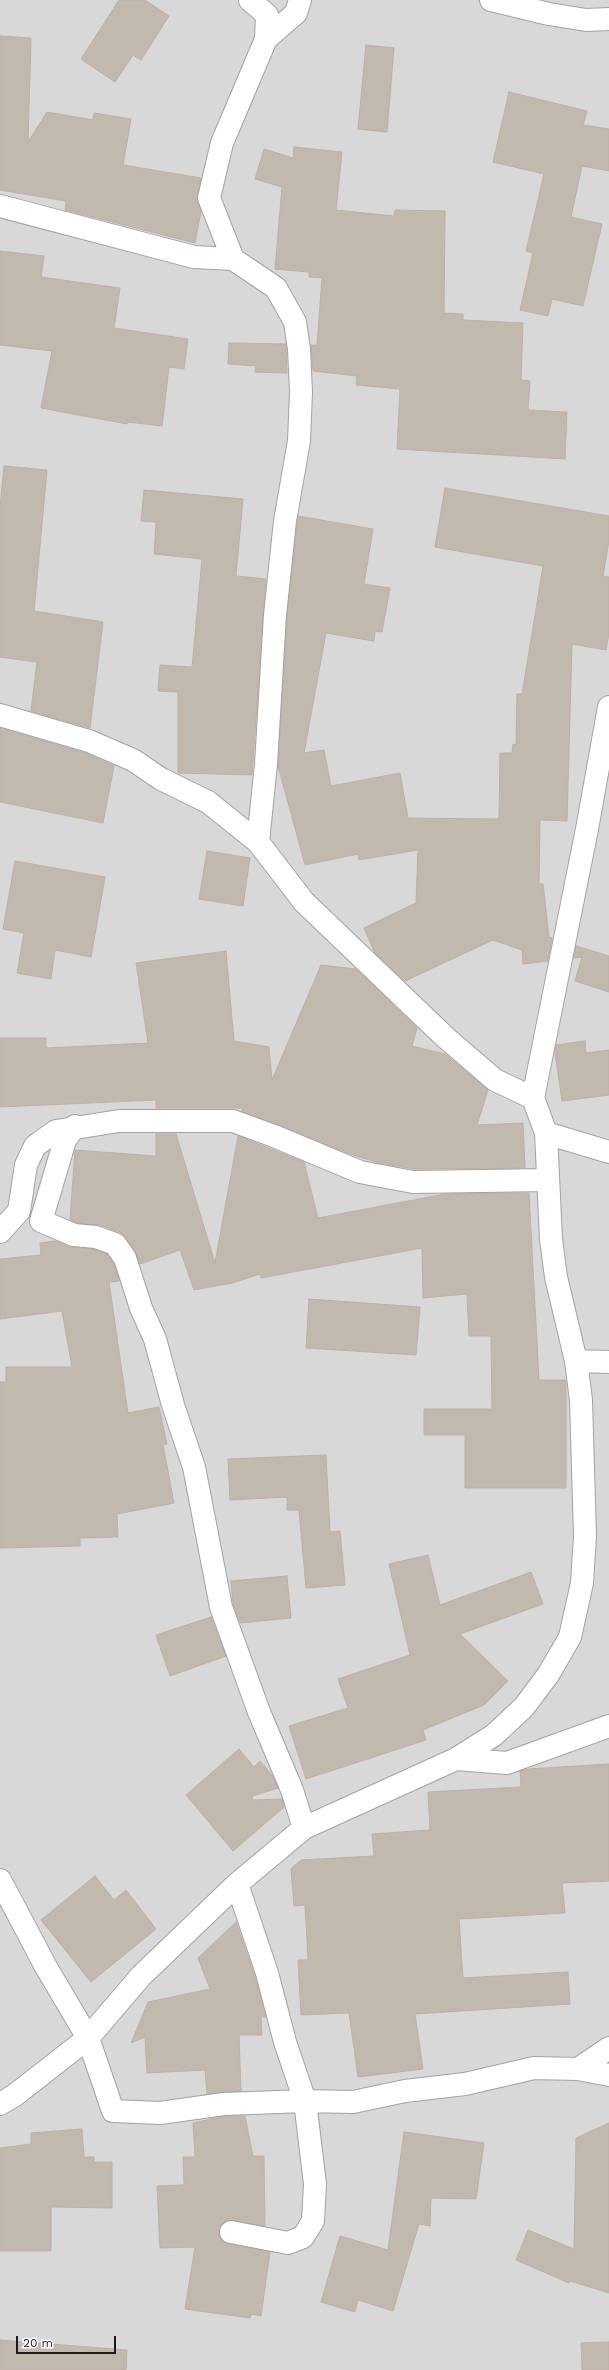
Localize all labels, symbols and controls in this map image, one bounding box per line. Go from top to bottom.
scale bar [18,2328,118,2354]
text: 20 m [23,2336,53,2350]

